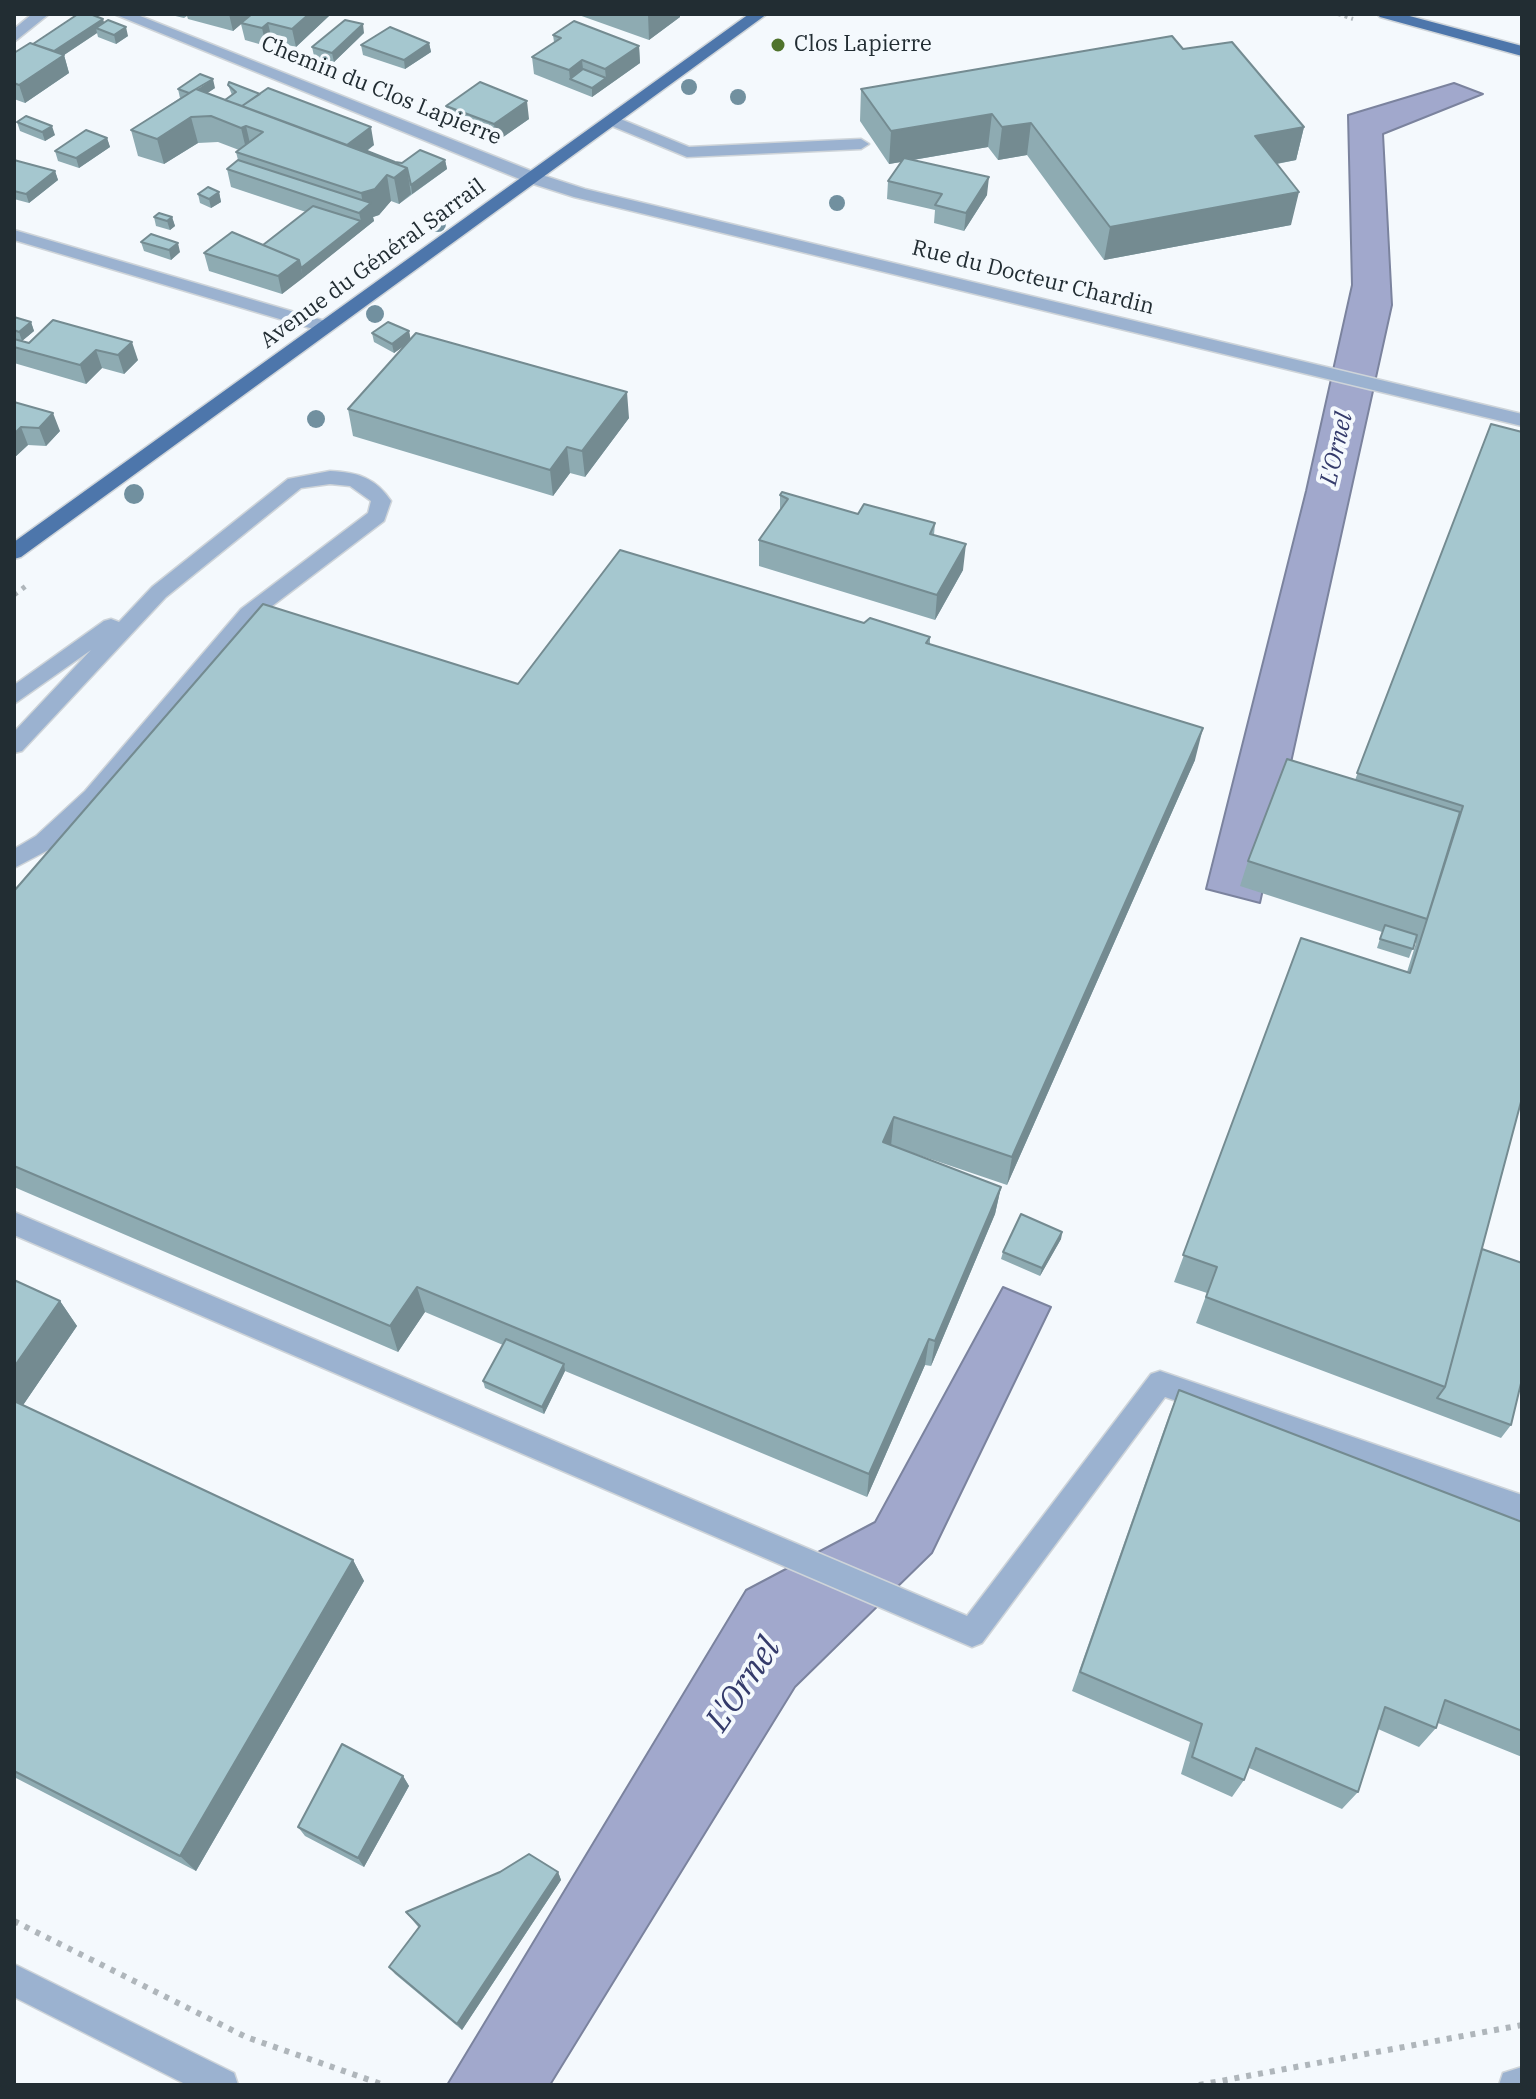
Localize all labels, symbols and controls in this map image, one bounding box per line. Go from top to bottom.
street label: Chemin du Clos Lapierre [257,31,505,151]
place label: Clos Lapierre [794,32,932,58]
marker: Clos Lapierre [769,36,787,54]
street label: Avenue du Général Sarrail [255,174,491,354]
street label: Rue du Docteur Chardin [909,235,1157,321]
water label: L'Ornel [1315,410,1359,488]
water label: L'Ornel [698,1630,790,1740]

